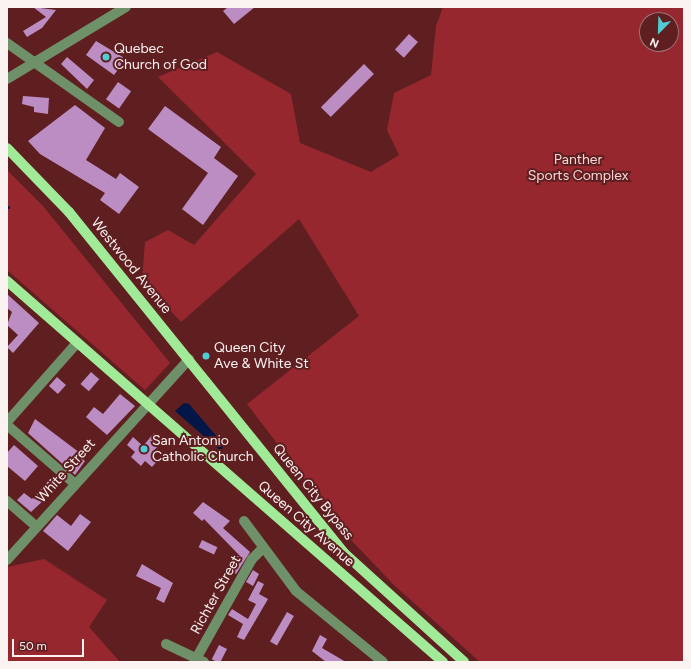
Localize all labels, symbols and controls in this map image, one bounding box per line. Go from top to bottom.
north arrow [639,12,679,52]
text: N [648,35,661,50]
place label: Quebec Church of God [114,41,207,74]
marker: Quebec Church of God [101,52,111,62]
park label: Panther Sports Complex [528,152,628,184]
street label: Westwood Avenue [87,215,175,317]
place label: Queen City Ave & White St [214,340,309,372]
marker: Queen City Ave & White St [201,351,211,361]
place label: San Antonio Catholic Church [152,433,254,466]
street label: White Street [33,436,99,506]
street label: Queen City Bypass [269,440,357,544]
marker: San Antonio Catholic Church [139,444,149,454]
street label: Queen City Avenue [254,478,358,570]
street label: Richter Street [187,553,245,637]
scale bar [14,631,86,657]
text: 50 m [19,639,47,653]

